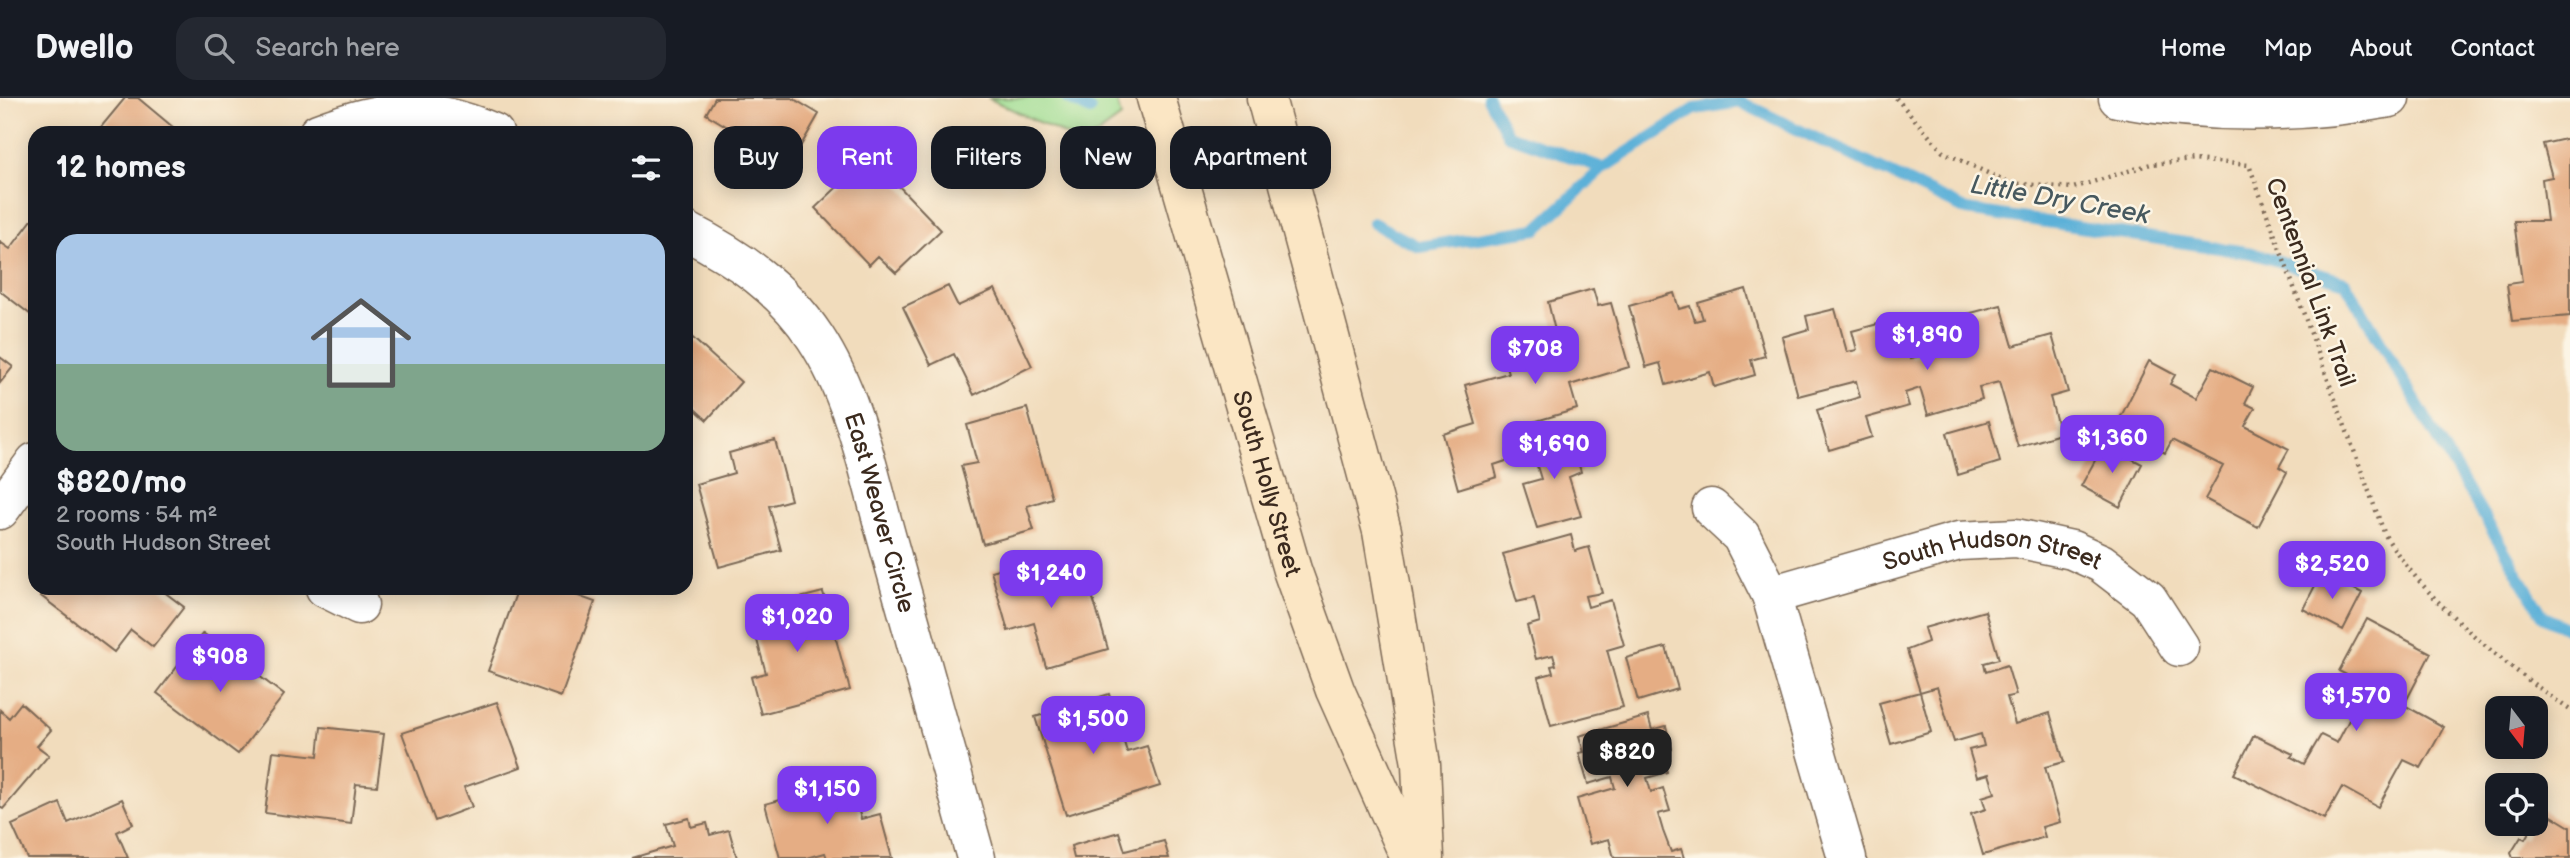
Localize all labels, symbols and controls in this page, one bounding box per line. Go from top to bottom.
search box [176,17,666,80]
text: Dwello [35,28,134,68]
icon: search [200,29,238,67]
text: Search here [256,33,400,64]
text: Home [2161,34,2226,63]
text: Map [2264,34,2312,63]
text: About [2350,34,2412,63]
text: Contact [2450,34,2535,63]
chip: Buy [714,126,803,189]
chip: Rent [817,126,917,189]
chip: Filters [931,126,1046,189]
chip: New [1060,126,1156,189]
chip: Apartment [1170,126,1331,189]
icon: filters [627,149,665,187]
text: 12 homes [56,150,186,186]
water label: Little Dry Creek [1968,169,2153,232]
street label: Centennial Link Trail [2259,174,2362,391]
icon: home [298,280,424,406]
pin: $1,890 [1870,313,1984,372]
text: $1,890 [1891,321,1963,349]
pin: $708 [1494,327,1576,386]
text: $708 [1507,335,1563,363]
street label: South Holly Street [1226,387,1307,581]
street label: East Weaver Circle [837,409,921,616]
pin: $1,360 [2055,416,2169,475]
pin: $1,690 [1497,422,1611,481]
text: $1,360 [2076,424,2148,452]
text: $1,690 [1518,430,1590,458]
text: $820/mo [56,465,187,501]
text: 2 rooms · 54 m² [56,501,218,529]
street label: South Hudson Street [1880,524,2107,577]
text: South Hudson Street [56,529,271,557]
pin: $2,520 [2275,542,2389,601]
pin: $1,240 [994,550,1108,610]
text: $2,520 [2294,550,2370,578]
text: $1,240 [1016,559,1086,587]
pin: $1,020 [740,594,854,654]
text: $1,020 [761,603,833,631]
pin: $908 [179,634,261,694]
text: $908 [192,643,248,671]
pin: $1,570 [2299,674,2413,733]
text: $1,570 [2321,682,2391,710]
pin: $1,500 [1036,696,1150,756]
north arrow [2485,696,2548,760]
map controls [2485,696,2548,836]
text: $1,500 [1057,705,1129,733]
pin: $820 [1586,730,1668,789]
text: $820 [1599,738,1655,766]
pin: $1,150 [770,766,884,826]
button: locate [2485,773,2548,836]
text: $1,150 [793,775,861,803]

